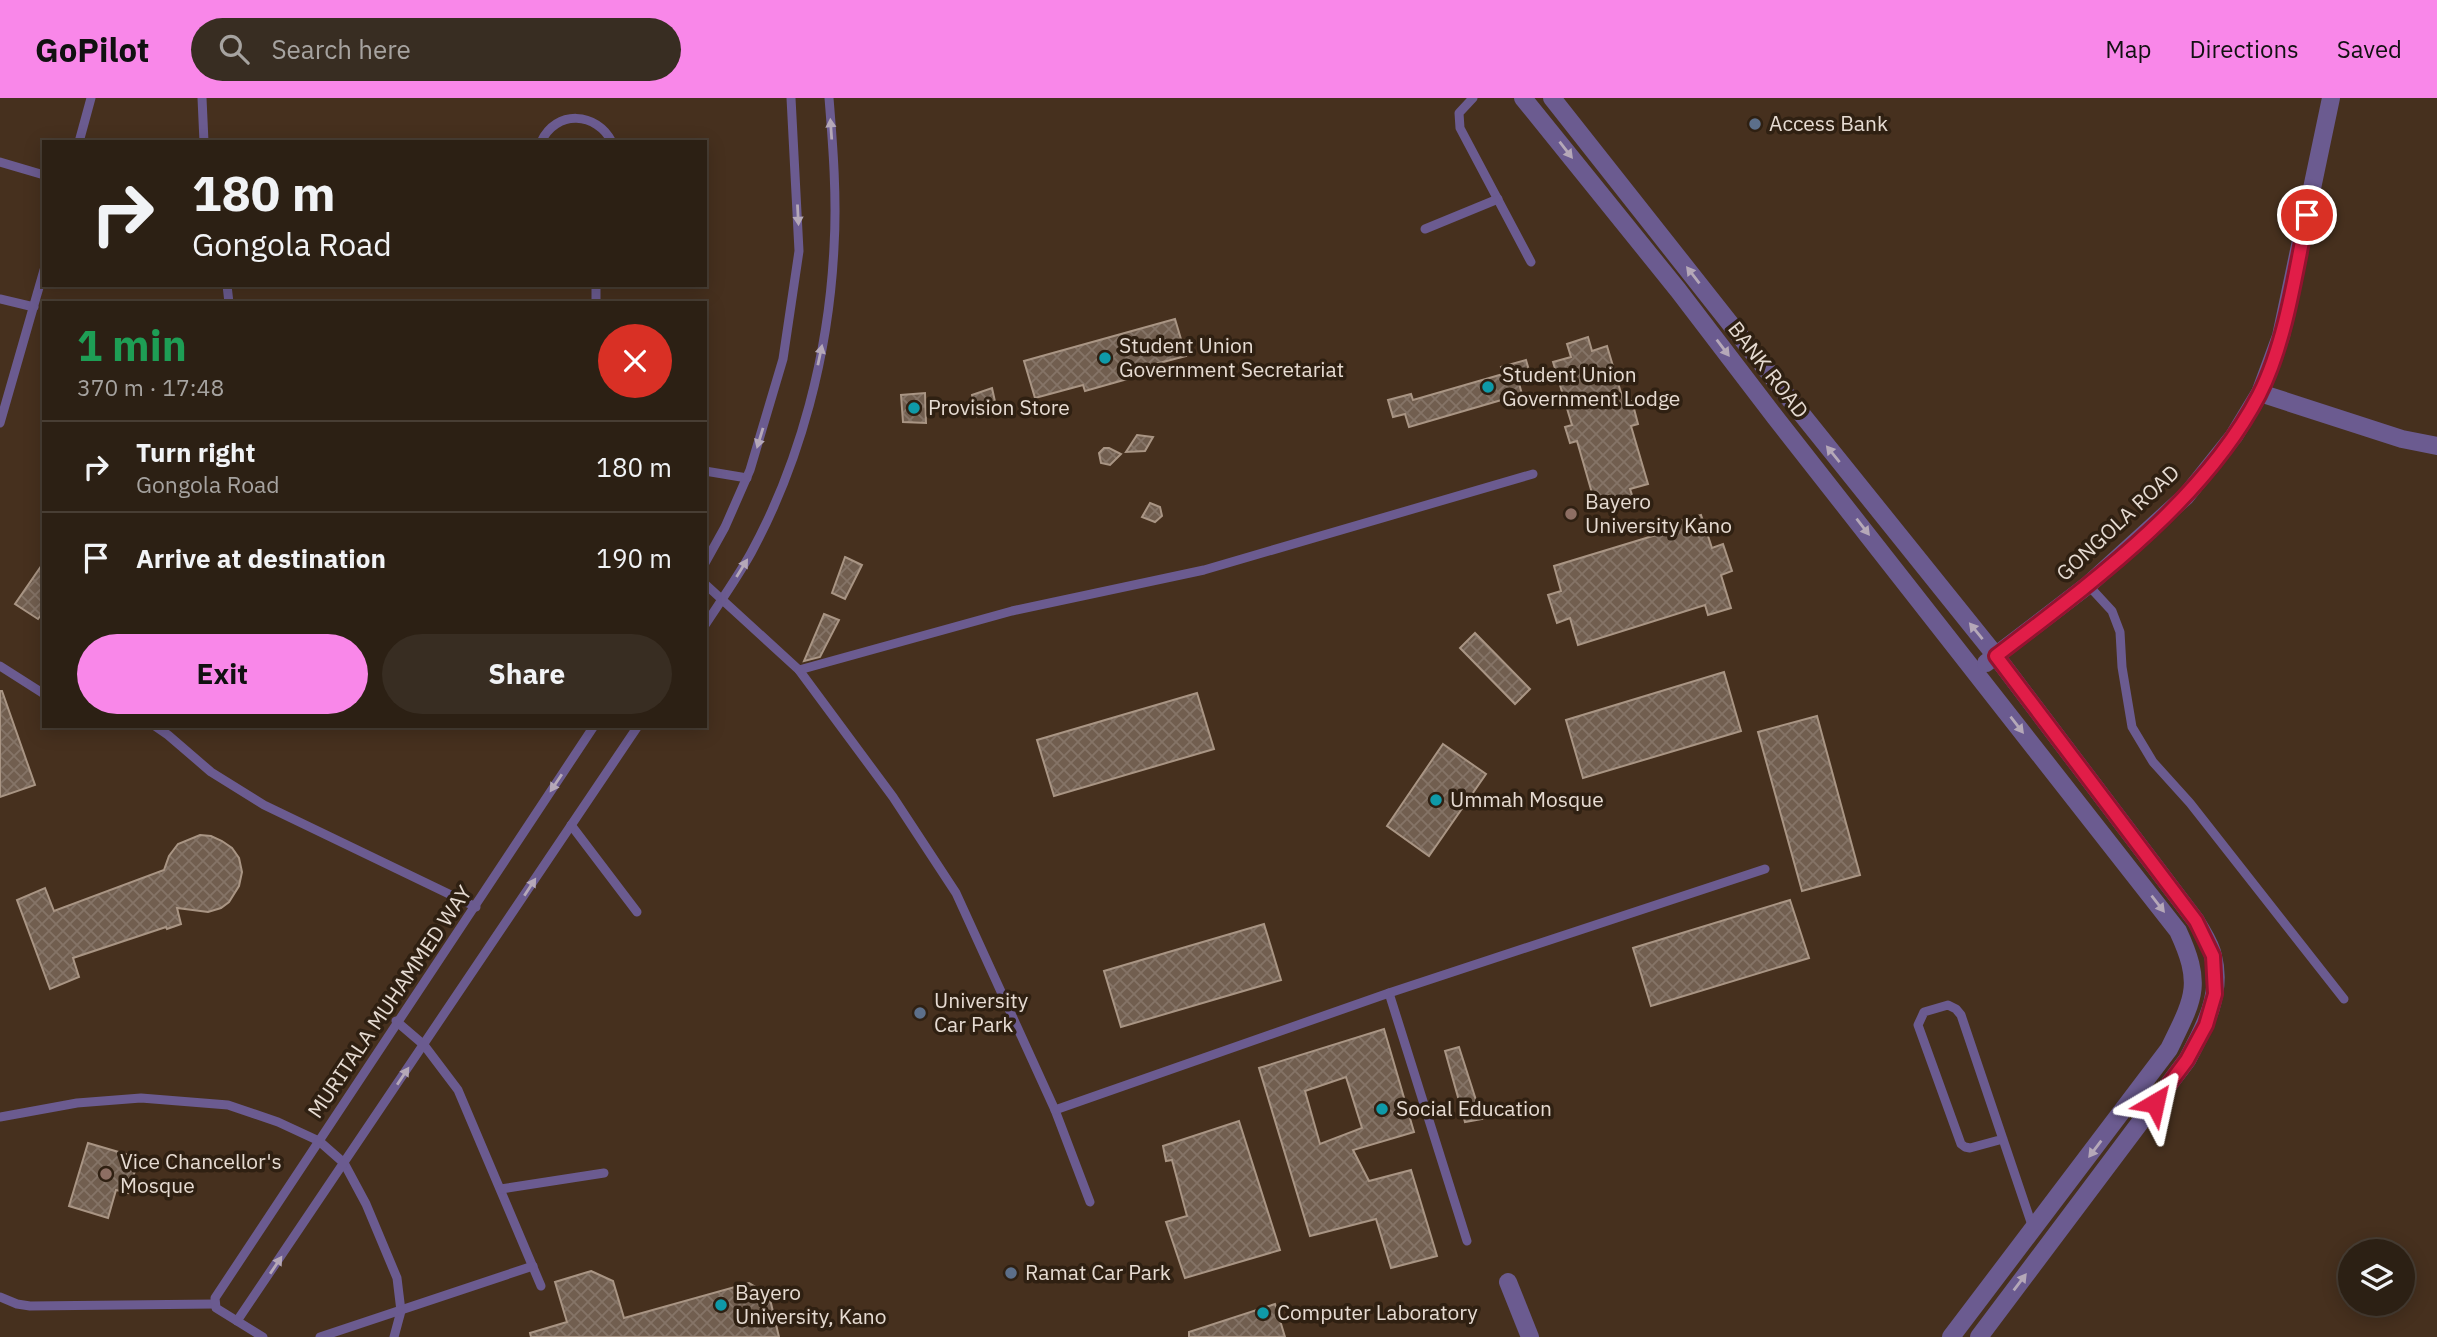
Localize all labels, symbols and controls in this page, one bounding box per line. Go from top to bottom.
search box [191,18,681,81]
text: GoPilot [35,28,149,71]
icon: search [215,30,253,68]
text: Search here [271,32,411,66]
text: Map [2105,33,2151,65]
text: Directions [2189,33,2299,65]
text: Saved [2337,33,2402,65]
place label: Access Bank [1769,109,1888,137]
marker: Access Bank [1747,116,1763,132]
one-way arrow [825,118,836,140]
one-way arrow [1559,141,1574,159]
text: 180 m [192,161,336,224]
icon: right [77,168,168,259]
pin [2277,185,2337,245]
icon: arrive [2288,196,2326,234]
one-way arrow [792,204,803,226]
text: Gongola Road [192,223,392,265]
one-way arrow [1685,267,1700,285]
street label: BANK ROAD [1722,315,1815,423]
text: 1 min [77,318,187,373]
button: close [598,324,672,398]
place label: Student Union Government Secretariat [1119,331,1344,383]
one-way arrow [1715,339,1729,357]
one-way arrow [814,344,825,366]
marker: Student Union Government Secretariat [1097,350,1113,366]
place label: Student Union Government Lodge [1502,360,1680,412]
text: 370 m · 17:48 [77,372,224,402]
marker: Student Union Government Lodge [1480,379,1496,395]
place label: Provision Store [928,393,1070,421]
marker: Provision Store [906,400,922,416]
one-way arrow [754,428,764,449]
text: Turn right [136,435,255,469]
one-way arrow [1826,446,1841,464]
icon: right [77,448,115,486]
text: 180 m [596,450,672,484]
street label: GONGOLA ROAD [2050,458,2185,587]
text: Gongola Road [136,469,280,499]
place label: Bayero University Kano [1585,487,1732,539]
marker: Bayero University Kano [1563,506,1579,522]
one-way arrow [1855,518,1870,536]
icon: arrive [77,539,115,577]
text: Arrive at destination [136,541,386,575]
text: 190 m [596,541,672,575]
one-way arrow [735,558,748,577]
one-way arrow [1969,623,1984,640]
button: Exit [77,634,368,714]
button: Share [382,634,672,714]
one-way arrow [2010,716,2024,734]
one-way arrow [550,773,563,793]
place label: Ummah Mosque [1450,785,1604,813]
marker: Ummah Mosque [1428,792,1444,808]
one-way arrow [523,878,537,896]
street label: MURITALA MUHAMMED WAY [301,879,478,1123]
one-way arrow [2150,895,2164,913]
place label: University Car Park [934,986,1029,1038]
marker: University Car Park [912,1005,928,1021]
position arrow [2118,1066,2192,1140]
one-way arrow [396,1067,410,1085]
place label: Social Education [1396,1094,1552,1122]
marker: Social Education [1374,1101,1390,1117]
one-way arrow [2087,1140,2102,1158]
place label: Vice Chancellor's Mosque [120,1147,282,1199]
marker: Vice Chancellor's Mosque [98,1166,114,1182]
map controls [2338,1239,2415,1316]
button: layers [2338,1239,2415,1316]
one-way arrow [269,1256,283,1274]
place label: Ramat Car Park [1025,1258,1171,1286]
marker: Ramat Car Park [1003,1265,1019,1281]
one-way arrow [2013,1273,2027,1291]
place label: Bayero University, Kano [735,1278,887,1330]
marker: Bayero University, Kano [713,1297,729,1313]
place label: Computer Laboratory [1277,1298,1478,1326]
marker: Computer Laboratory [1255,1305,1271,1321]

